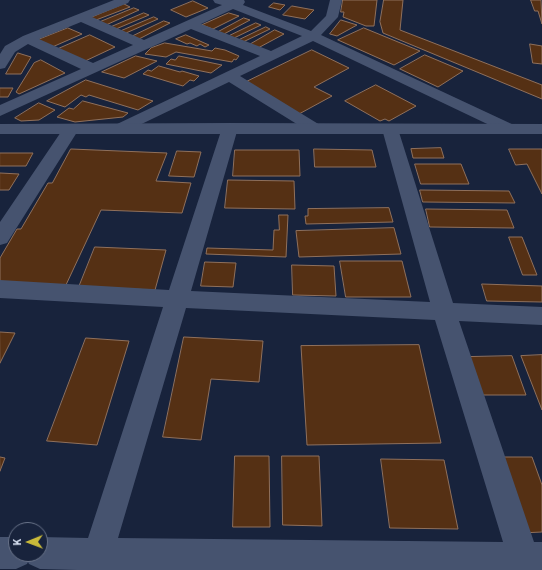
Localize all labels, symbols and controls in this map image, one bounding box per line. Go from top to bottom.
north arrow [8,522,48,562]
text: K [10,539,24,546]

